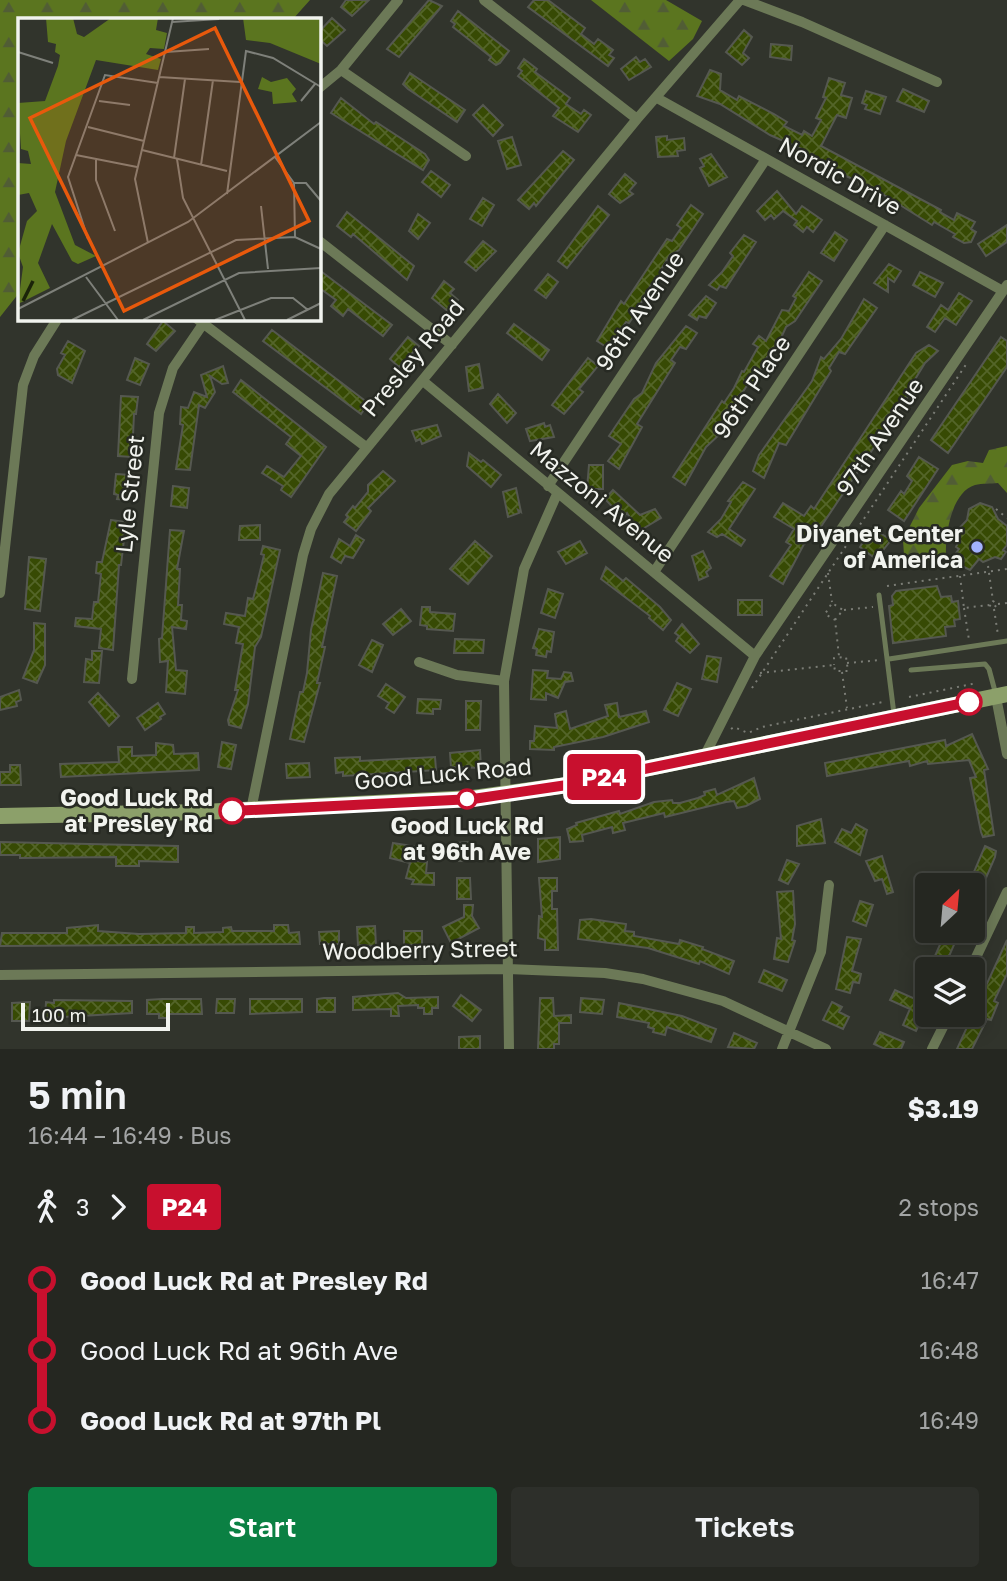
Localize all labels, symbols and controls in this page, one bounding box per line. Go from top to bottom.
inset map [18,18,320,320]
street label: Nordic Drive [774,130,907,220]
street label: 96th Avenue [589,245,689,376]
street label: Presley Road [355,293,469,422]
street label: 96th Place [707,330,796,443]
street label: 97th Avenue [829,372,929,501]
street label: Lyle Street [109,434,149,554]
street label: Mazzoni Avenue [525,434,680,568]
place label: Diyanet Center of America [796,519,963,573]
marker: Diyanet Center of America [969,539,985,555]
unlabelled marker [956,689,982,715]
street label: Good Luck Road [353,751,533,795]
line badge: P24 [564,754,644,800]
text: P24 [581,762,627,791]
place label: Good Luck Rd at Presley Rd [60,783,213,837]
marker: Good Luck Rd at 96th Ave [457,789,477,809]
marker: Good Luck Rd at Presley Rd [219,798,245,824]
place label: Good Luck Rd at 96th Ave [390,811,544,865]
north arrow [915,873,985,943]
map controls [915,873,985,1027]
street label: Woodberry Street [322,933,518,965]
button: layers [915,957,985,1027]
scale bar [21,1000,170,1032]
text: 100 m [32,1003,86,1026]
text: 5 min [28,1072,127,1117]
text: $3.19 [907,1093,979,1124]
text: 16:44 – 16:49 · Bus [28,1121,232,1149]
icon: walk [28,1188,66,1226]
icon: forward [99,1188,137,1226]
text: P24 [161,1192,207,1221]
text: 3 [76,1193,89,1221]
text: 2 stops [898,1193,979,1221]
text: Good Luck Rd at Presley Rd [80,1265,428,1296]
text: 16:47 [921,1266,979,1294]
text: Good Luck Rd at 96th Ave [80,1335,398,1366]
text: 16:48 [919,1336,979,1364]
text: Good Luck Rd at 97th Pl [80,1405,381,1436]
text: 16:49 [919,1406,979,1434]
button: Start [28,1487,497,1567]
button: Tickets [511,1487,979,1567]

